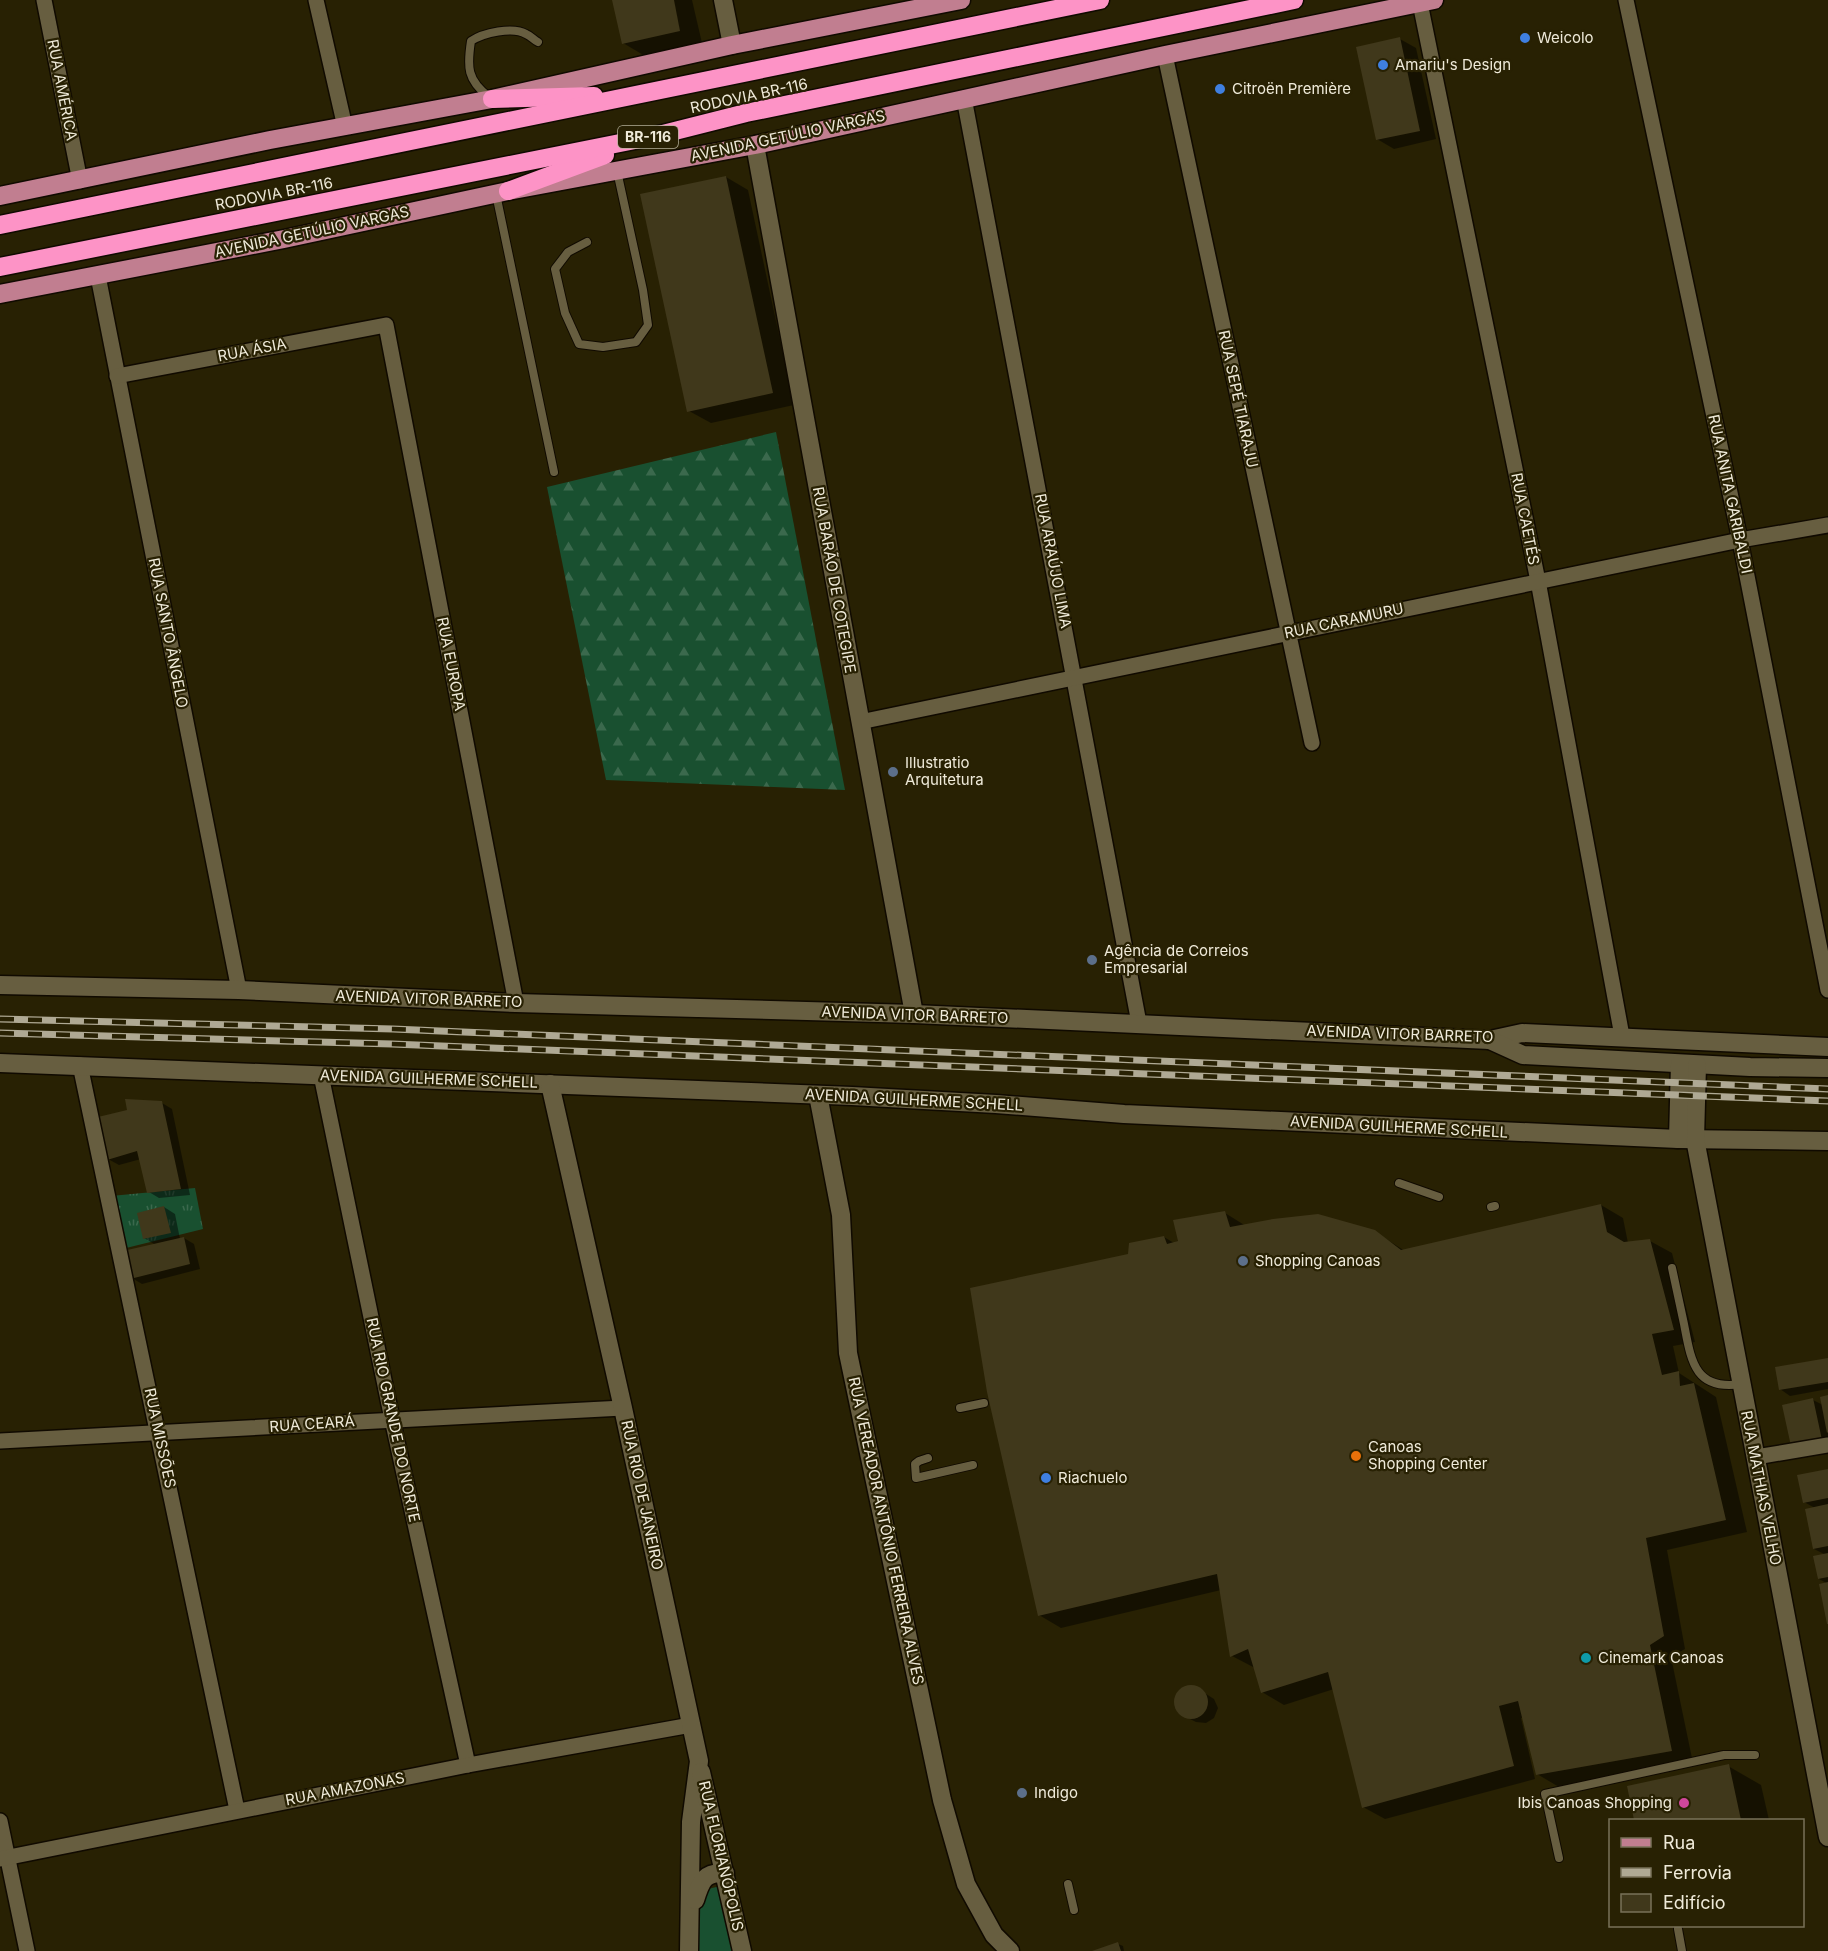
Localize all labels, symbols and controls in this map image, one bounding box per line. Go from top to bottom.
place label: Weicolo [1537,28,1594,47]
marker: Weicolo [1518,31,1532,45]
street label: RUA AMÉRICA [43,38,82,142]
place label: Amariu's Design [1395,55,1511,74]
marker: Amariu's Design [1376,58,1390,72]
street label: RODOVIA BR-116 [688,74,809,117]
place label: Citroën Première [1232,79,1351,98]
marker: Citroën Première [1213,82,1227,96]
street label: AVENIDA GETÚLIO VARGAS [689,106,887,165]
road number: BR-116 [618,126,678,148]
street label: RODOVIA BR-116 [213,173,334,214]
street label: AVENIDA GETÚLIO VARGAS [213,202,411,261]
street label: RUA SEPÉ TIARAJU [1215,328,1262,470]
street label: RUA ÁSIA [216,334,288,365]
street label: RUA ANITA GARIBALDI [1704,413,1757,575]
street label: RUA CAETÉS [1507,471,1544,567]
street label: RUA BARÃO DE COTEGIPE [809,485,860,675]
street label: RUA ARAÚJO LIMA [1031,492,1076,630]
street label: RUA SANTO ÂNGELO [145,556,192,710]
street label: RUA CARAMURU [1282,599,1405,642]
street label: RUA EUROPA [433,615,470,712]
place label: Illustratio Arquitetura [905,753,984,789]
marker: Illustratio Arquitetura [886,765,900,779]
place label: Agência de Correios Empresarial [1104,941,1249,977]
marker: Agência de Correios Empresarial [1085,953,1099,967]
street label: AVENIDA VITOR BARRETO [335,986,523,1011]
street label: AVENIDA VITOR BARRETO [821,1002,1009,1027]
street label: AVENIDA VITOR BARRETO [1306,1021,1494,1046]
street label: AVENIDA GUILHERME SCHELL [320,1065,538,1092]
street label: AVENIDA GUILHERME SCHELL [805,1084,1023,1115]
street label: AVENIDA GUILHERME SCHELL [1290,1111,1508,1142]
place label: Shopping Canoas [1255,1251,1381,1270]
marker: Shopping Canoas [1236,1254,1250,1268]
street label: RUA RIO GRANDE DO NORTE [363,1316,424,1524]
street label: RUA VEREADOR ANTÔNIO FERREIRA ALVES [845,1375,928,1687]
street label: RUA MISSÕES [141,1386,180,1490]
street label: RUA MATHIAS VELHO [1737,1409,1786,1567]
street label: RUA CEARÁ [269,1411,355,1436]
street label: RUA RIO DE JANEIRO [617,1418,668,1572]
place label: Canoas Shopping Center [1368,1437,1488,1473]
marker: Canoas Shopping Center [1349,1449,1363,1463]
place label: Riachuelo [1058,1468,1127,1487]
marker: Riachuelo [1039,1471,1053,1485]
place label: Cinemark Canoas [1598,1648,1724,1667]
marker: Cinemark Canoas [1579,1651,1593,1665]
street label: RUA AMAZONAS [284,1768,406,1809]
street label: RUA FLORIANÓPOLIS [695,1779,748,1933]
place label: Indigo [1034,1783,1078,1802]
marker: Indigo [1015,1786,1029,1800]
place label: Ibis Canoas Shopping [1518,1793,1672,1812]
marker: Ibis Canoas Shopping [1677,1796,1691,1810]
legend [1609,1819,1804,1927]
text: Rua [1663,1832,1695,1853]
text: Ferrovia [1663,1862,1732,1883]
text: Edifício [1663,1892,1726,1913]

